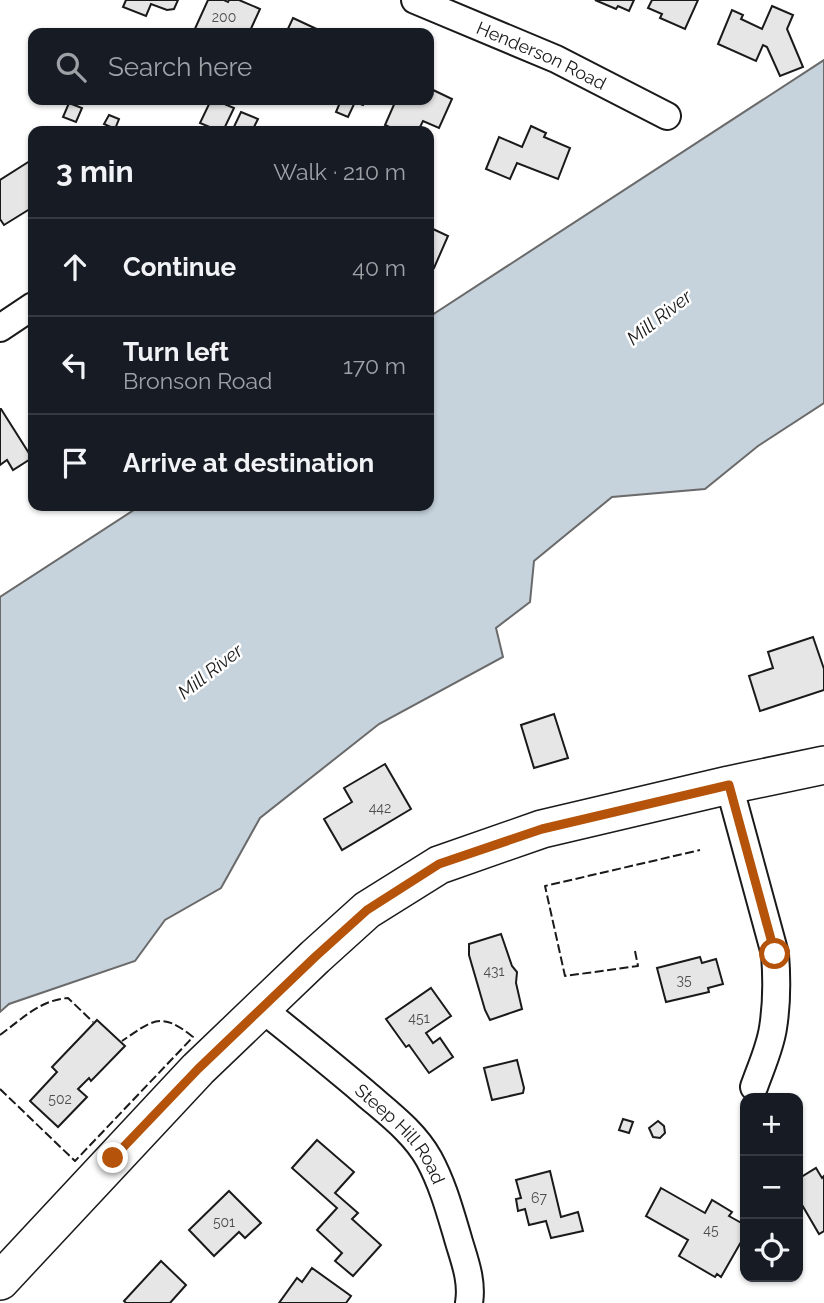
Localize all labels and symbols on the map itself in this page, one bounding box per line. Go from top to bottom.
house number: 200 [212,9,236,25]
street label: Henderson Road [474,17,610,94]
water label: Mill River [622,284,697,349]
water label: Mill River [173,638,248,703]
house number: 442 [369,800,391,816]
route start [759,938,790,969]
house number: 431 [483,963,505,979]
house number: 35 [676,972,692,988]
house number: 451 [408,1010,430,1026]
street label: Steep Hill Road [351,1079,450,1187]
house number: 502 [48,1091,72,1107]
route end [97,1142,128,1173]
house number: 67 [531,1190,547,1206]
house number: 501 [213,1214,235,1230]
house number: 45 [703,1222,719,1238]

